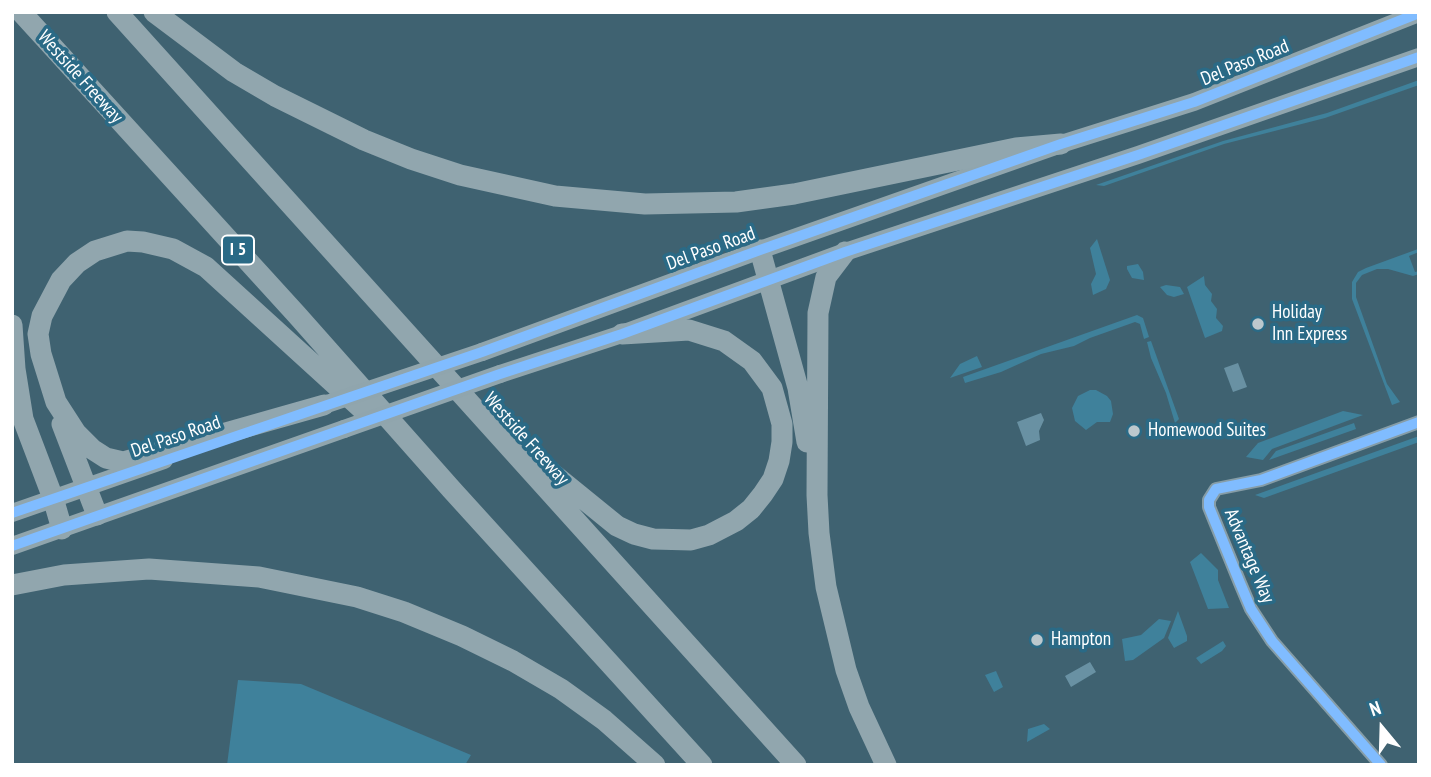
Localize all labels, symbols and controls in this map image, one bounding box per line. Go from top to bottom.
street label: Westside Freeway [33,26,127,128]
street label: Del Paso Road [1198,35,1292,91]
street label: Del Paso Road [663,222,759,276]
road number: I 5 [222,236,254,264]
place label: Holiday Inn Express [1272,302,1347,346]
marker: Holiday Inn Express [1250,316,1266,332]
street label: Westside Freeway [479,388,573,490]
street label: Del Paso Road [128,411,224,463]
place label: Homewood Suites [1148,420,1266,442]
marker: Homewood Suites [1126,423,1142,439]
street label: Advantage Way [1219,505,1279,607]
place label: Hampton [1051,629,1111,651]
marker: Hampton [1029,632,1045,648]
north arrow [1347,693,1417,763]
text: N [1366,695,1384,721]

